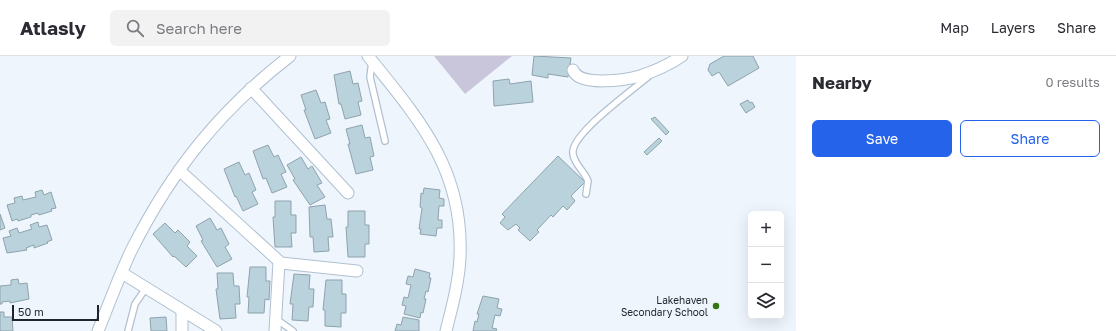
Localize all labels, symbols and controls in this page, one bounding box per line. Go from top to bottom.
search box [110,10,390,46]
text: Atlasly [20,16,86,39]
icon: search [124,17,146,39]
text: Search here [156,19,242,37]
text: Map [940,19,969,36]
text: Layers [991,19,1035,36]
text: Share [1057,19,1096,36]
text: Nearby [812,72,872,93]
text: 0 results [1045,74,1100,90]
button: Save [812,120,952,157]
button: Share [960,120,1100,157]
map controls [748,211,784,319]
button: + [748,211,784,247]
button: − [748,247,784,283]
button: layers [748,283,784,319]
place label: Lakehaven Secondary School [621,294,708,318]
marker: Lakehaven Secondary School [711,301,721,311]
scale bar [12,303,99,322]
text: 50 m [18,305,44,318]

